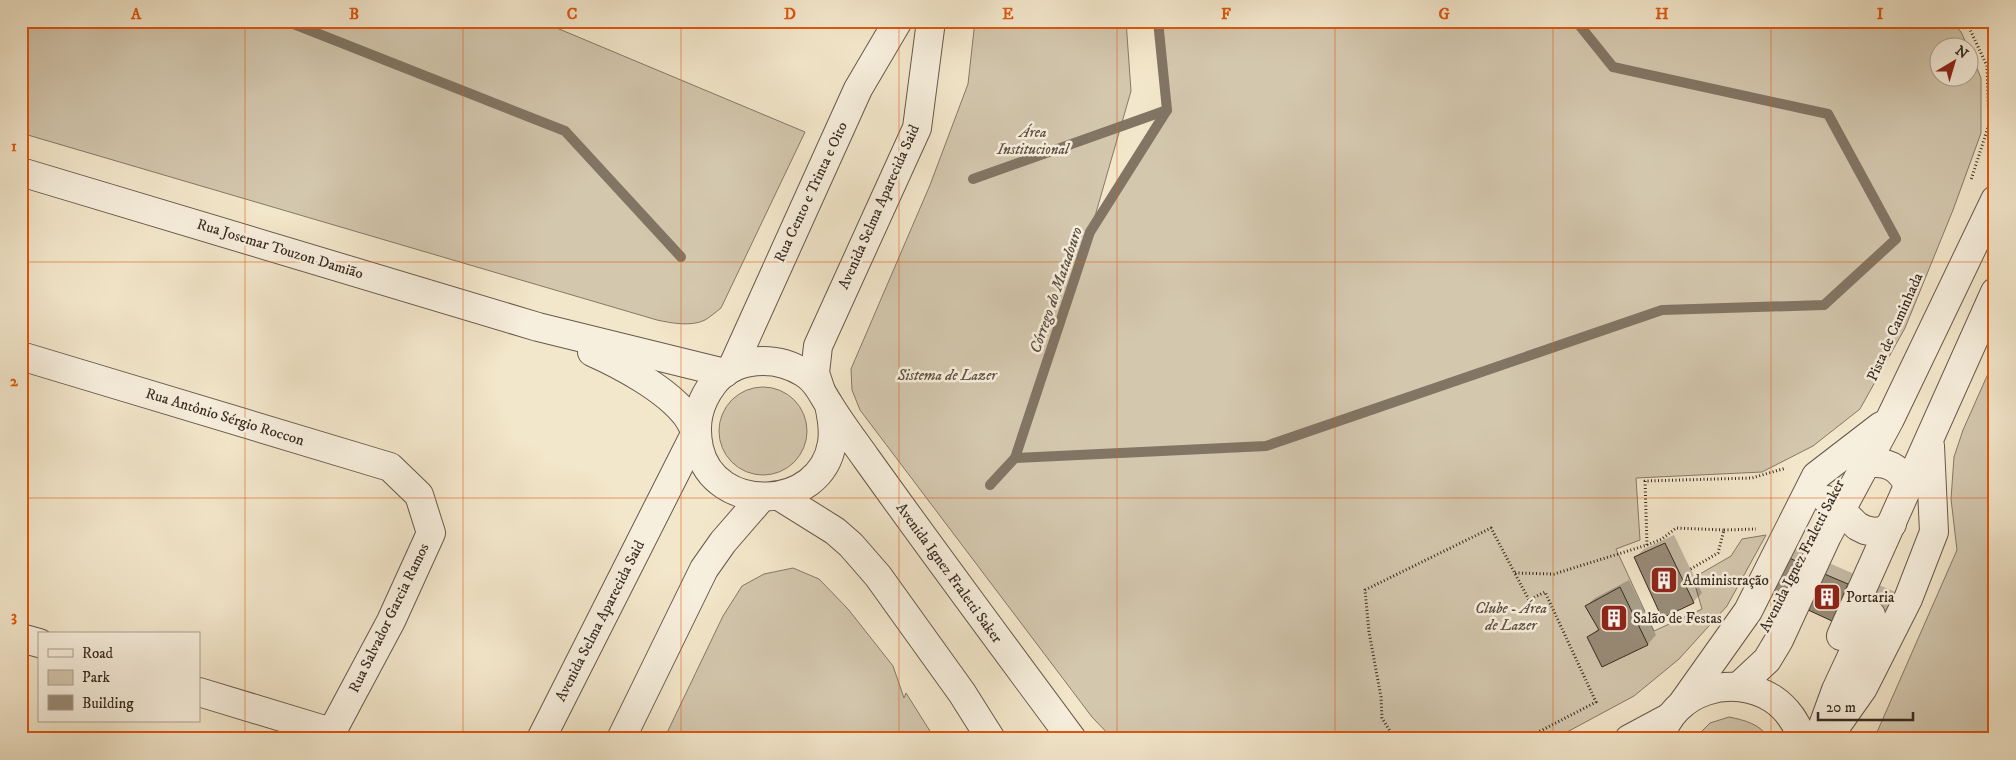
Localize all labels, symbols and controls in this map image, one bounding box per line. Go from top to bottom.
text: A [130,4,142,24]
text: B [349,4,359,24]
text: C [567,4,577,24]
text: D [784,4,796,24]
text: E [1002,4,1014,24]
text: F [1221,4,1231,24]
text: G [1438,4,1450,24]
text: H [1655,4,1669,24]
text: I [1877,4,1884,24]
north arrow [1928,38,1978,88]
text: N [1951,42,1972,63]
street label: Rua Cento e Trinta e Oito [770,119,852,265]
street label: Avenida Selma Aparecida Said [834,121,924,292]
park label: Área Institucional [996,123,1071,159]
text: 1 [11,136,17,156]
street label: Rua Josemar Touzon Damião [195,215,365,283]
water label: Córrego do Matadouro [1025,224,1087,356]
street label: Pista de Caminhada [1863,269,1928,384]
park label: Sistema de Lazer [896,366,998,385]
text: 2 [10,371,19,391]
street label: Rua Antônio Sérgio Roccon [143,384,307,450]
street label: Avenida Ignez Fraletti Saker [1755,476,1849,636]
street label: Avenida Ignez Fraletti Saker [892,499,1007,647]
street label: Avenida Selma Aparecida Said [551,537,649,705]
street label: Rua Salvador Garcia Ramos [344,540,434,696]
building icon: Administração [1649,565,1679,595]
place label: Administração [1683,571,1769,590]
building icon: Portaria [1812,582,1842,612]
place label: Portaria [1846,588,1895,607]
park label: Clube - Área de Lazer [1475,599,1547,635]
building icon: Salão de Festas [1599,603,1629,633]
text: 3 [11,606,17,626]
place label: Salão de Festas [1633,609,1722,628]
legend [38,632,200,722]
text: Road [82,644,114,663]
text: Park [82,668,111,687]
scale bar [1818,690,1914,722]
text: Building [82,694,134,713]
text: 20 m [1826,698,1856,717]

